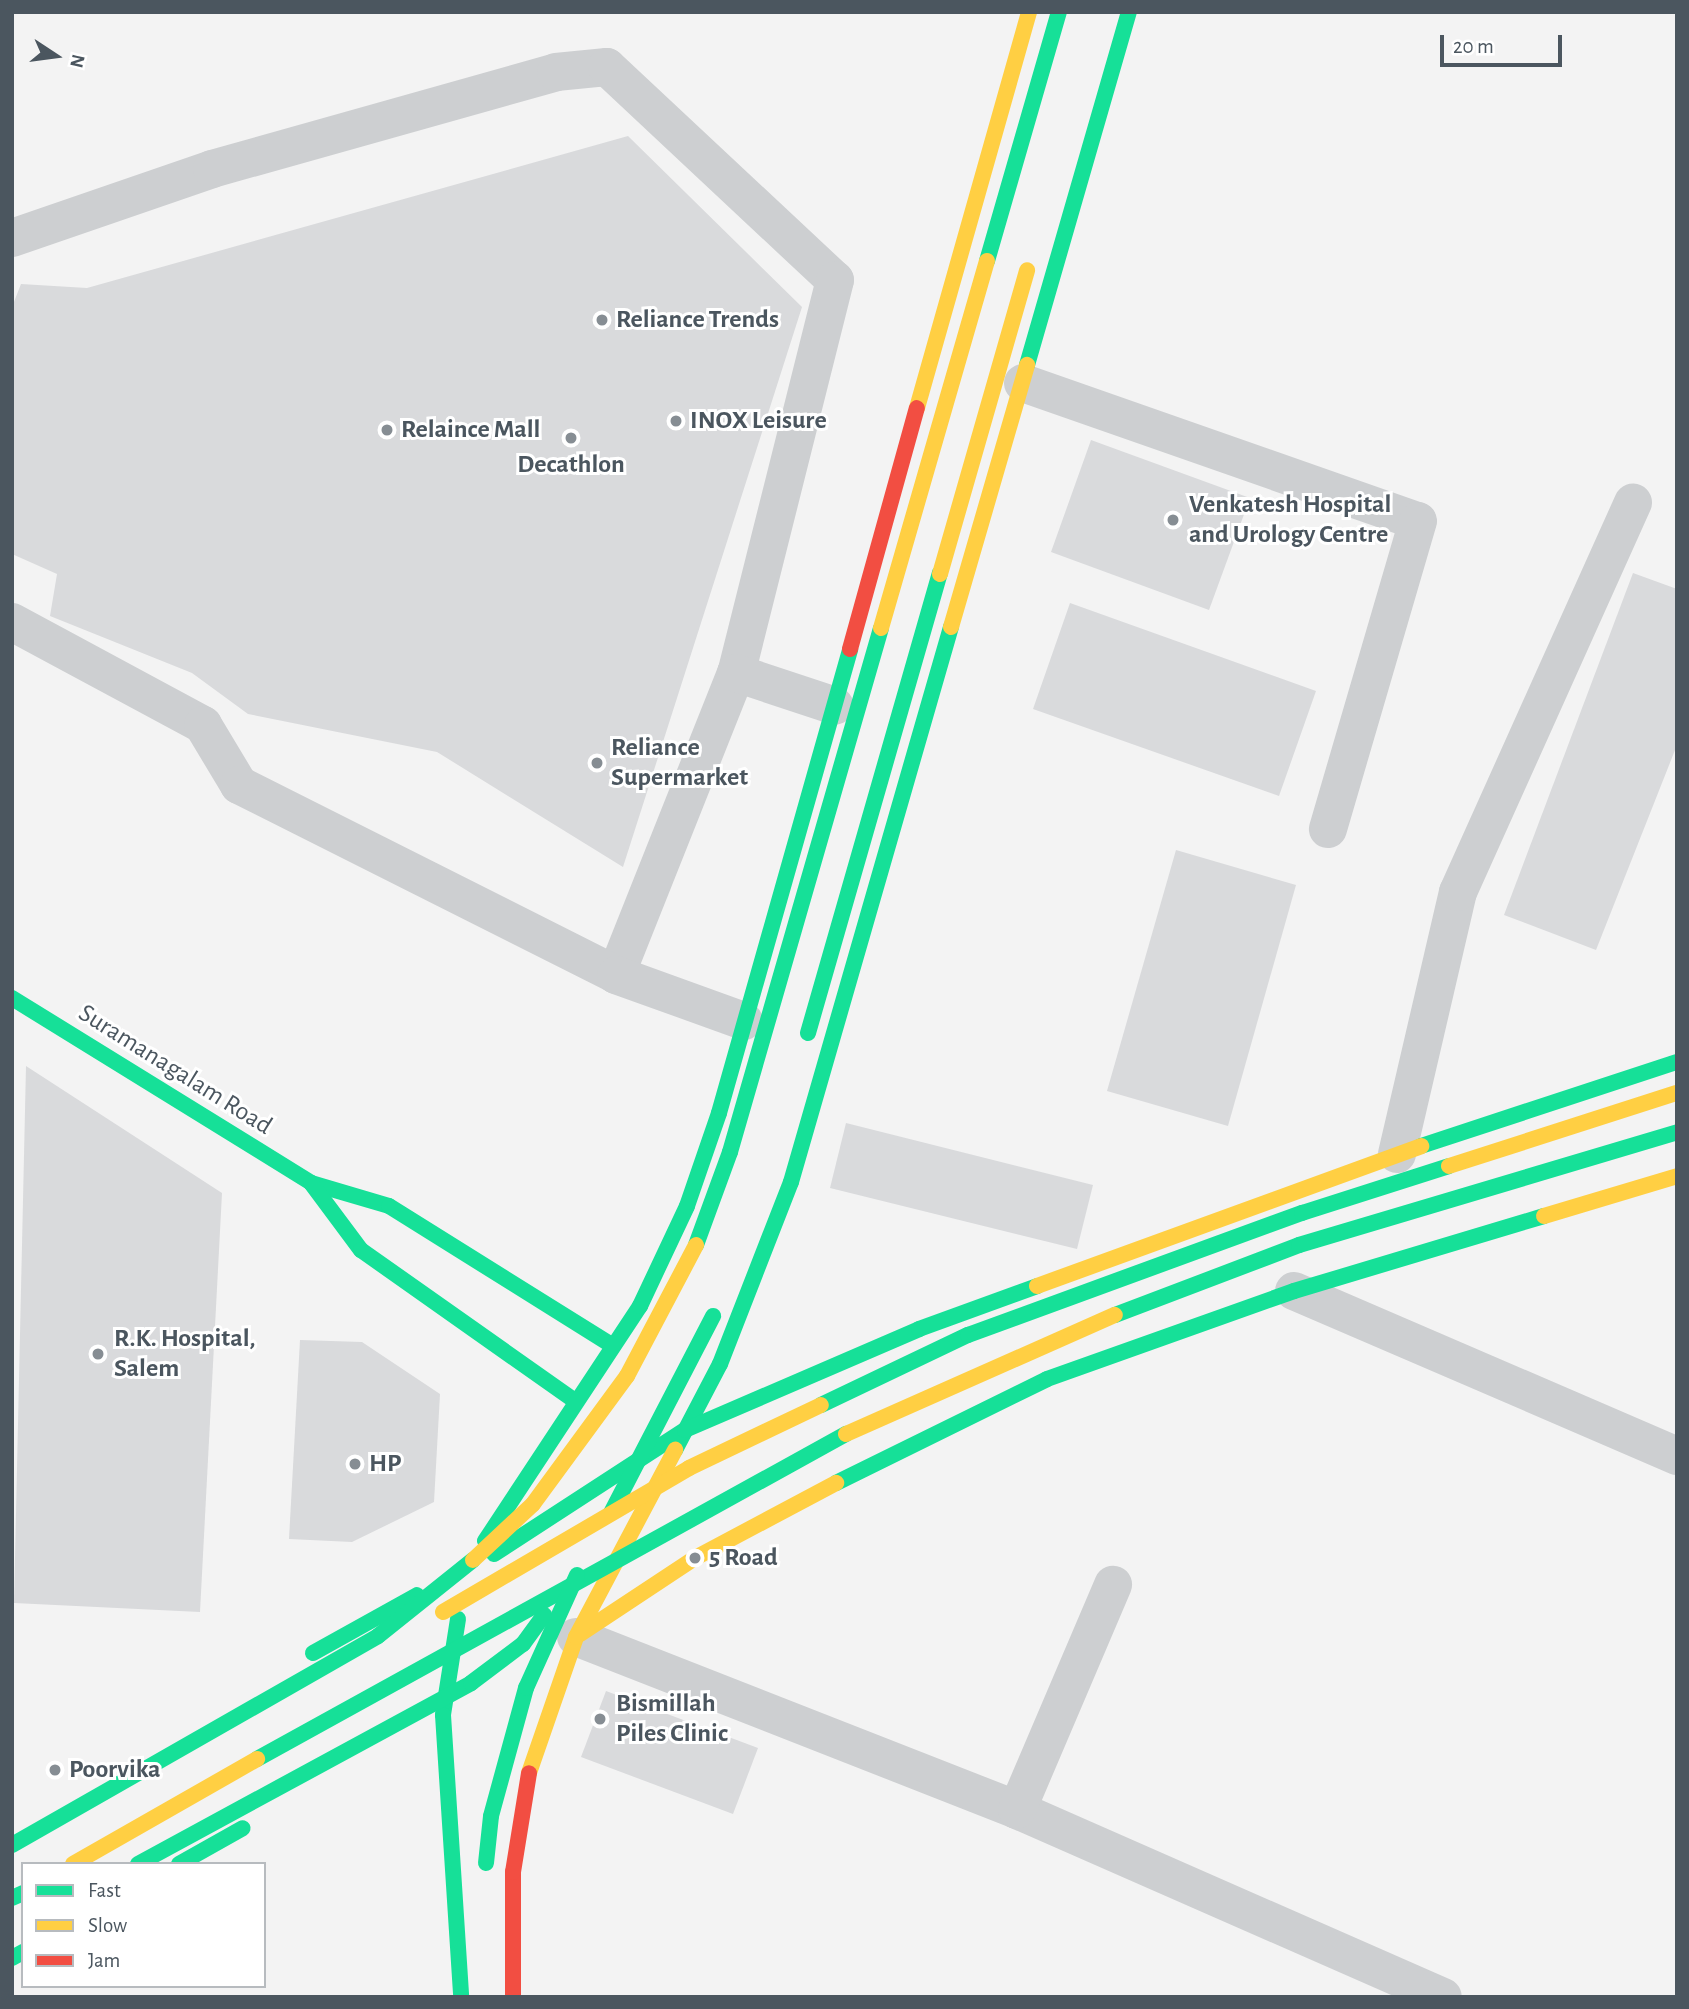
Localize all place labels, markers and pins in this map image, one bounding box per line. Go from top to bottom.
place label: Reliance Trends [616,304,779,336]
marker: Reliance Trends [594,312,610,328]
place label: INOX Leisure [690,405,827,437]
marker: INOX Leisure [668,413,684,429]
place label: Relaince Mall [401,414,540,446]
marker: Relaince Mall [379,422,395,438]
marker: Decathlon [563,430,579,446]
place label: Decathlon [517,449,625,481]
place label: Venkatesh Hospital and Urology Centre [1189,489,1391,550]
marker: Venkatesh Hospital and Urology Centre [1163,510,1183,530]
place label: Reliance Supermarket [611,732,748,794]
marker: Reliance Supermarket [589,755,605,771]
place label: R.K. Hospital, Salem [114,1323,255,1384]
marker: R.K. Hospital, Salem [88,1344,108,1364]
place label: HP [369,1448,401,1480]
marker: HP [347,1456,363,1472]
place label: 5 Road [709,1542,778,1574]
marker: 5 Road [687,1550,703,1566]
place label: Bismillah Piles Clinic [616,1688,728,1750]
marker: Bismillah Piles Clinic [590,1709,610,1729]
place label: Poorvika [69,1754,161,1786]
marker: Poorvika [47,1762,63,1778]

